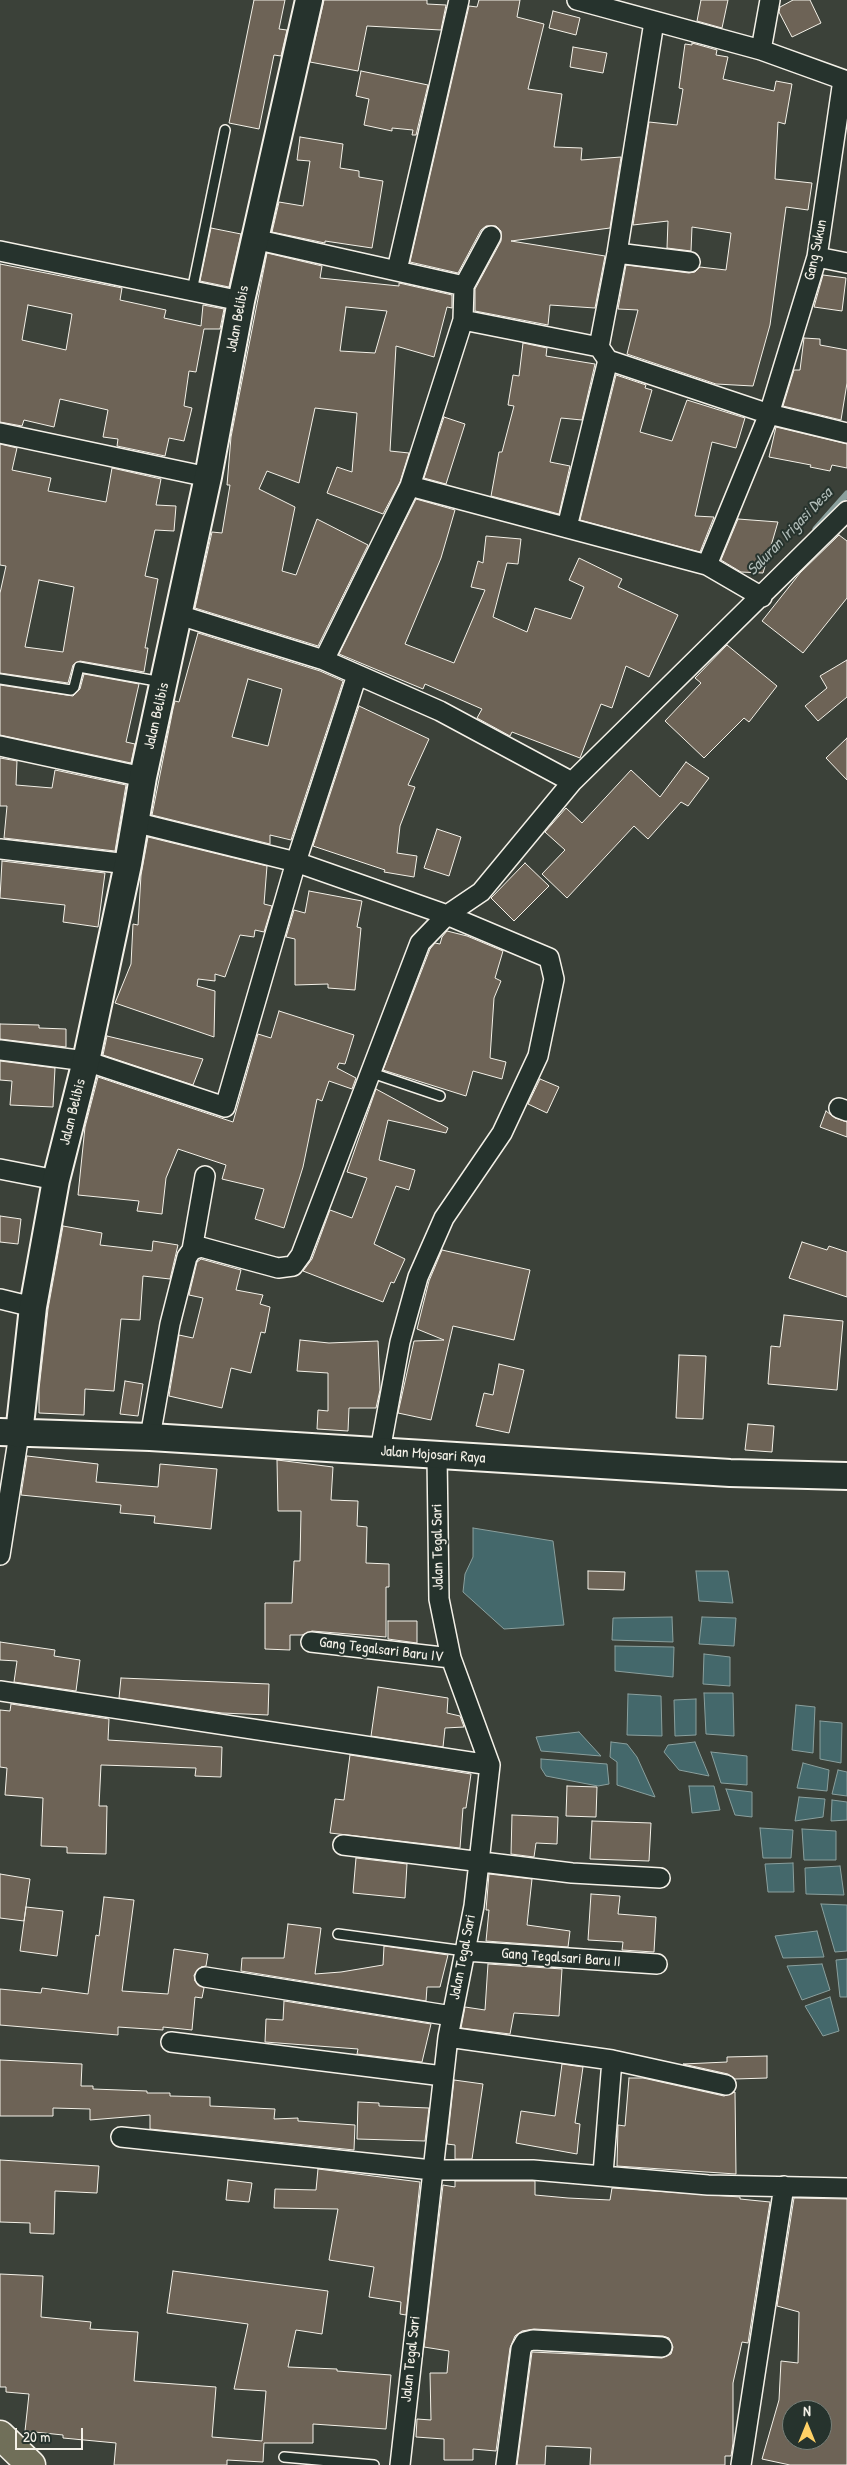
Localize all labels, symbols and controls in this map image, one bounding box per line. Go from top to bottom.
street label: Gang Sukun [801,218,831,282]
street label: Jalan Belibis [223,284,253,354]
water label: Saluran Irigasi Desa [743,484,837,580]
street label: Jalan Belibis [141,681,173,751]
street label: Jalan Belibis [56,1077,90,1147]
street label: Jalan Mojosari Raya [380,1442,486,1468]
street label: Jalan Tegal Sari [428,1504,448,1590]
street label: Gang Tegalsari Baru IV [318,1633,444,1667]
street label: Jalan Tegal Sari [446,1913,480,2001]
street label: Gang Tegalsari Baru II [501,1945,621,1971]
street label: Jalan Tegal Sari [398,2315,424,2403]
north arrow [782,2400,832,2450]
text: N [803,2401,811,2420]
scale bar [18,2418,85,2450]
text: 20 m [23,2426,50,2447]

